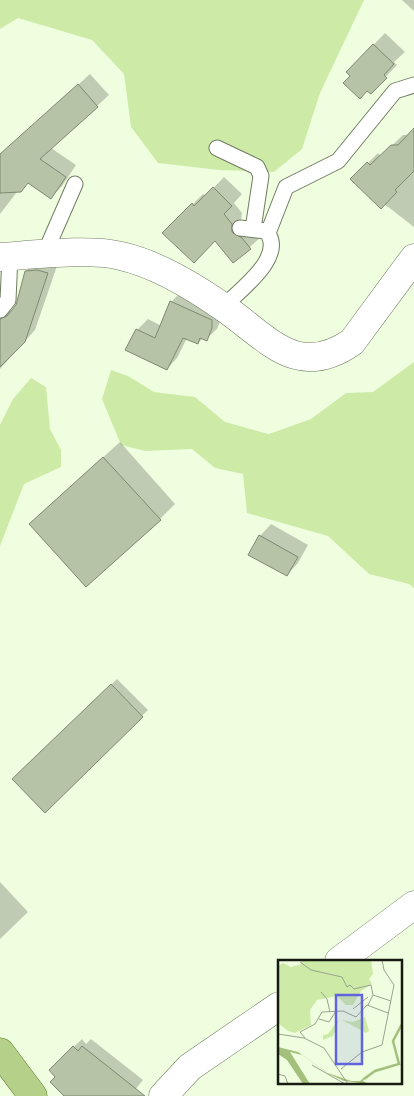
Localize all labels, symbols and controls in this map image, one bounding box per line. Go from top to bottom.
inset map [278,960,402,1084]

